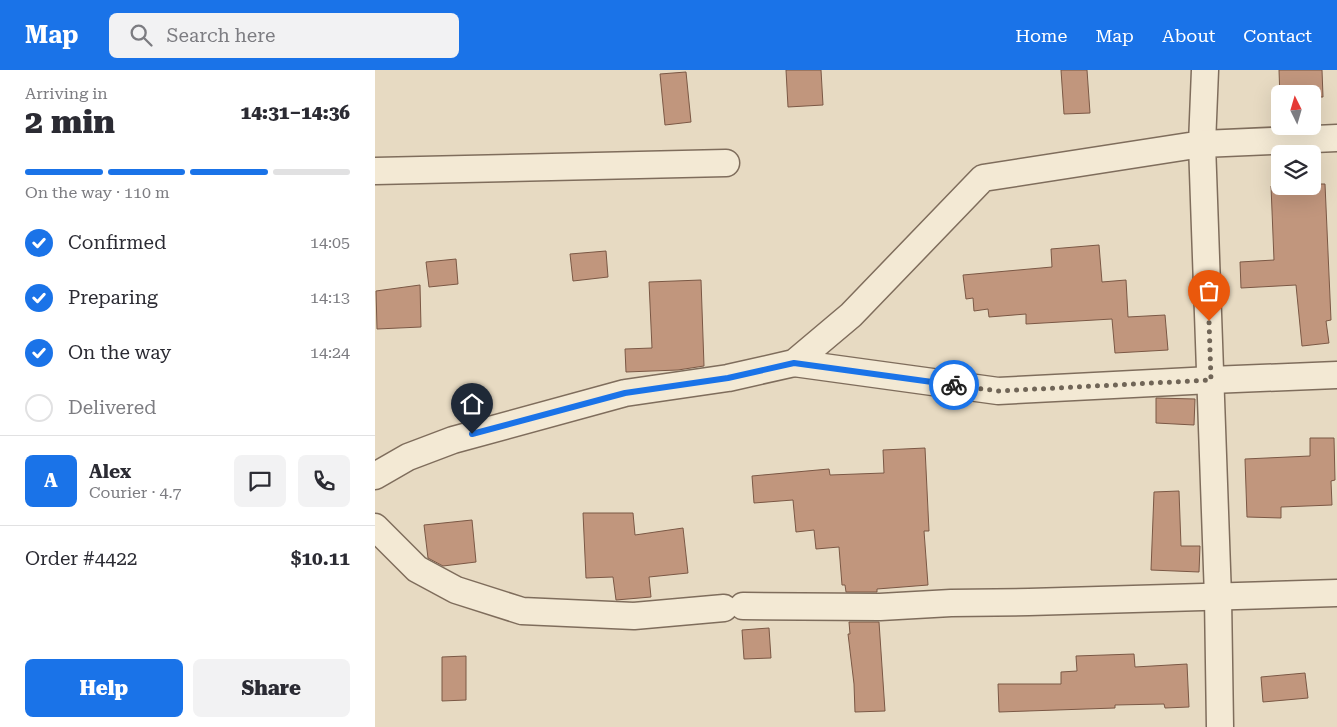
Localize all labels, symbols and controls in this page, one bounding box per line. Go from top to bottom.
search box [109,13,459,58]
text: Map [25,21,79,49]
icon: search [127,21,155,49]
text: Search here [167,24,275,47]
text: Home [1015,25,1067,46]
text: Map [1095,25,1134,46]
text: About [1162,25,1215,46]
text: Contact [1243,25,1312,46]
text: Arriving in [25,84,108,103]
north arrow [1271,85,1321,135]
map controls [1271,85,1321,195]
text: 14:31–14:36 [241,101,350,124]
text: 2 min [25,103,115,141]
button: layers [1271,145,1321,195]
text: On the way · 110 m [25,183,170,202]
icon: check [25,229,53,257]
text: Confirmed [68,231,166,254]
text: 14:05 [310,233,350,252]
pin [1188,270,1230,321]
icon: bag [1195,277,1223,305]
icon: check [25,284,53,312]
text: Preparing [68,286,158,309]
text: 14:13 [310,288,350,307]
icon: check [25,339,53,367]
text: On the way [68,341,171,364]
text: 14:24 [310,343,350,362]
courier [929,360,979,410]
icon: bike [940,371,968,399]
pin [451,383,493,434]
icon: home [458,390,486,418]
text: Delivered [68,396,156,419]
button: chat [234,455,286,507]
button: phone [298,455,350,507]
text: Alex [89,460,131,483]
text: A [44,469,58,492]
text: Courier · 4.7 [89,483,182,502]
text: Order #4422 [25,547,137,570]
text: $10.11 [291,547,350,570]
button: Help [25,659,183,717]
button: Share [193,659,350,717]

